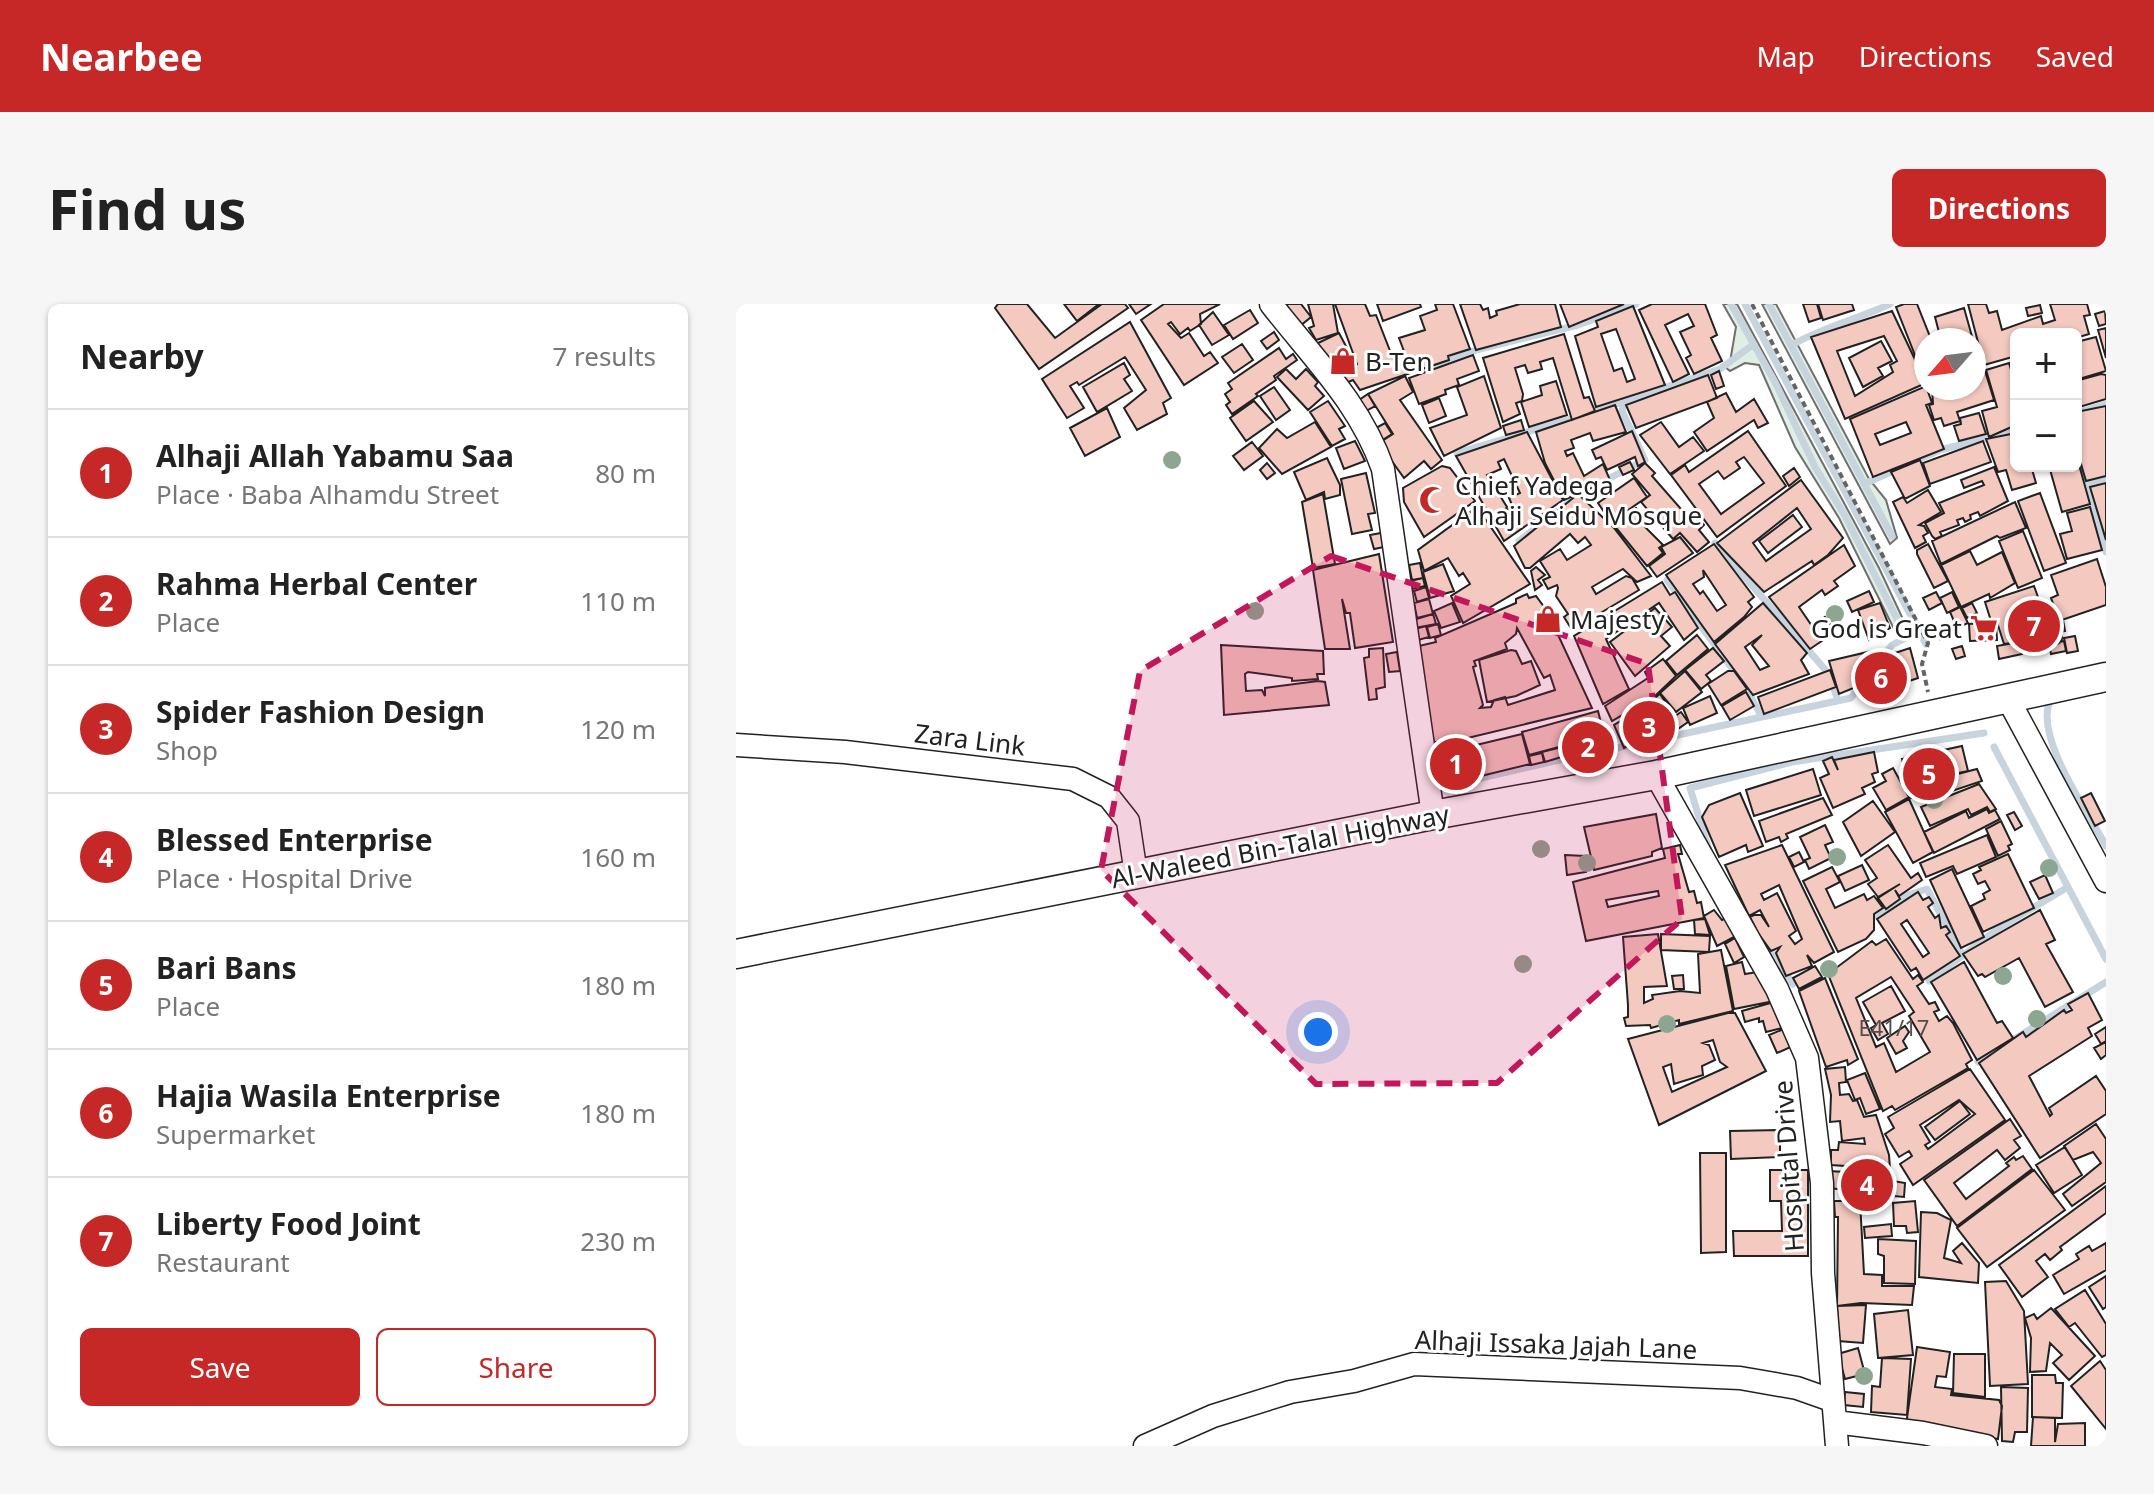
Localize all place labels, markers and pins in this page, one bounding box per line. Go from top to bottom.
place label: B-Ten [1365,343,1433,379]
shop icon: B-Ten [1328,346,1358,376]
place label: Chief Yadega Alhaji Seidu Mosque [1455,467,1702,533]
mosque icon: Chief Yadega Alhaji Seidu Mosque [1418,485,1448,515]
pin: 7 [2008,596,2060,656]
place label: Majesty [1570,601,1665,637]
shop icon: Majesty [1533,604,1563,634]
place label: God is Great [1811,610,1962,646]
supermarket icon: God is Great [1969,613,1999,643]
pin: 6 [1855,648,1907,708]
pin: 3 [1623,697,1675,757]
pin: 2 [1562,717,1614,777]
pin: 1 [1430,734,1482,794]
pin: 5 [1903,744,1955,804]
pin: 4 [1841,1155,1893,1215]

